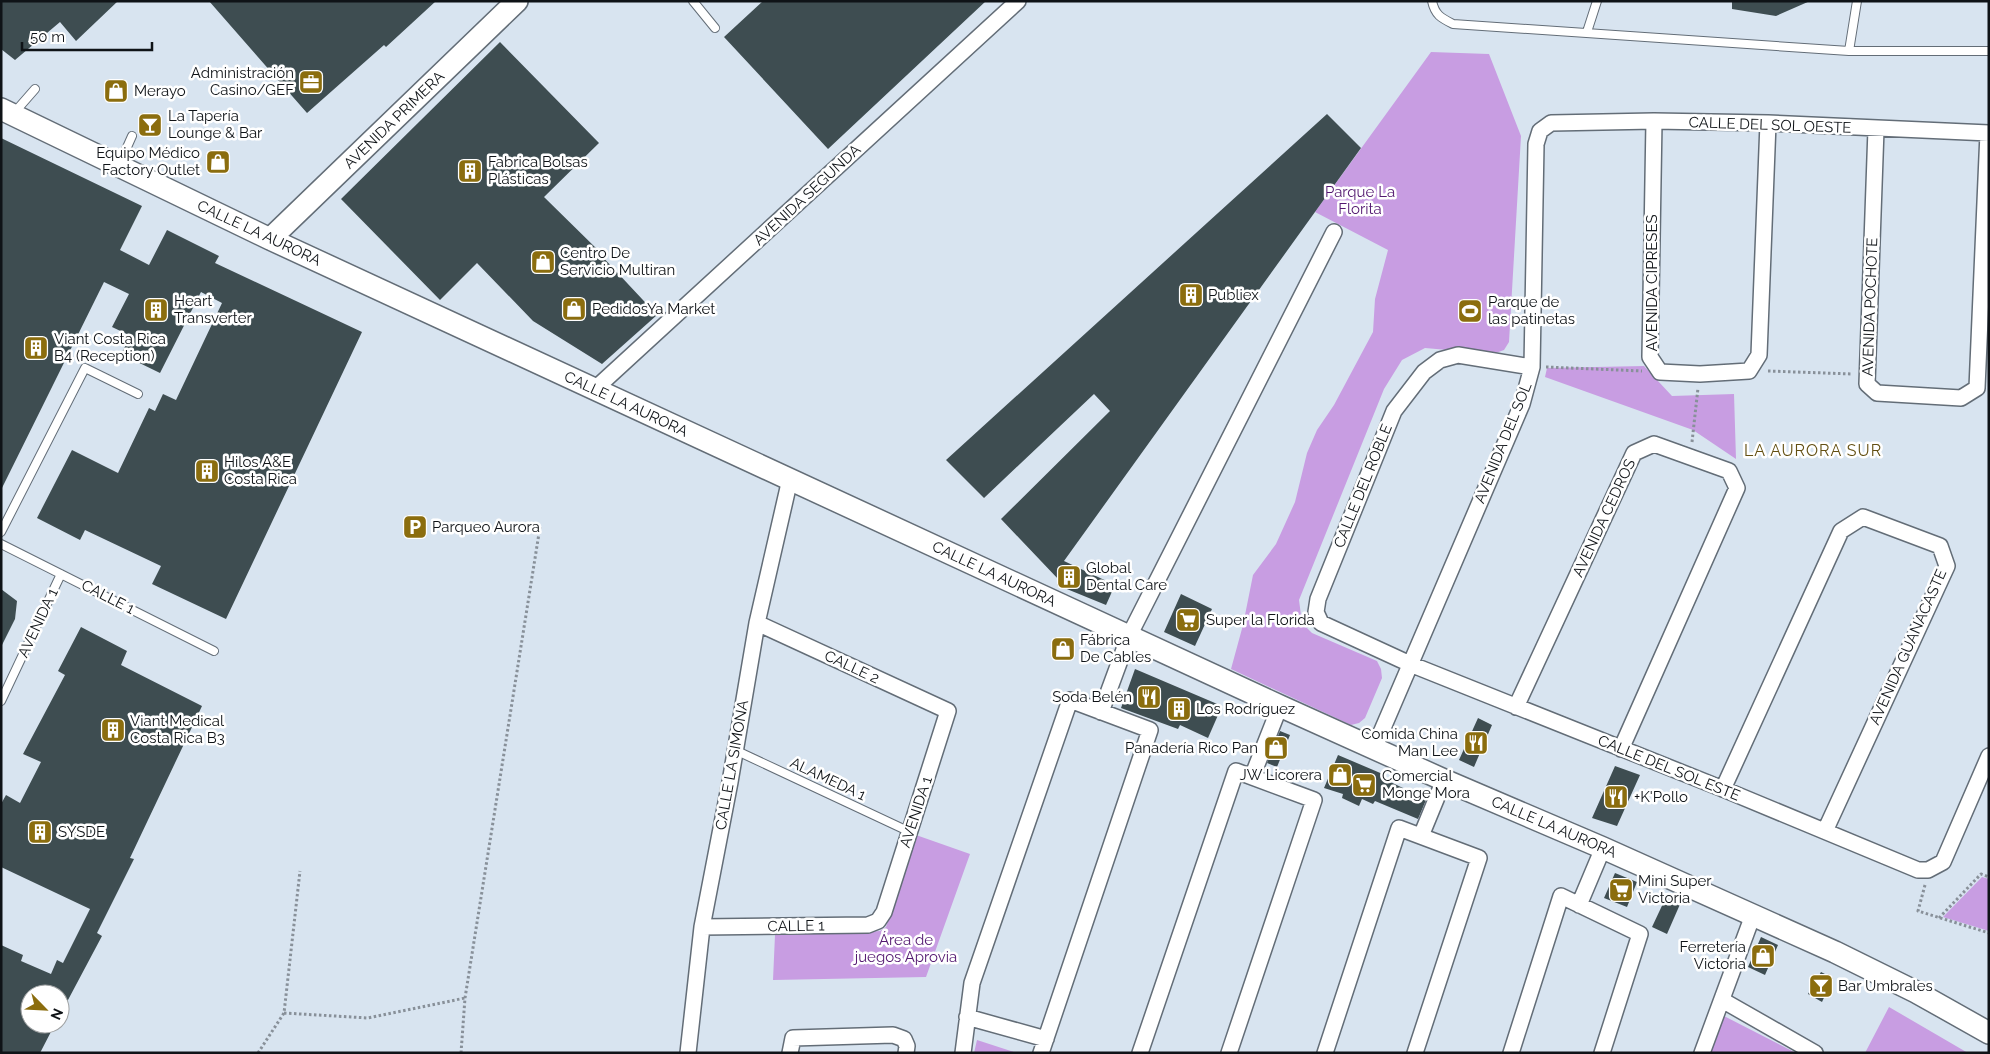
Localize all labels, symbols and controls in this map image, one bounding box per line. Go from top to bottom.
scale bar [22,20,152,52]
text: 50 m [30,28,65,46]
place label: Administración Casino/GEF [191,64,294,99]
street label: AVENIDA PRIMERA [340,67,448,173]
office icon: Administración Casino/GEF [298,69,324,95]
shop icon: Merayo [103,78,129,104]
place label: Merayo [134,82,186,100]
place label: La Tapería Lounge & Bar [168,107,263,142]
bar icon: La Tapería Lounge & Bar [137,112,163,138]
street label: CALLE DEL SOL OESTE [1688,113,1852,137]
street label: AVENIDA SEGUNDA [750,141,864,249]
place label: Equipo Médico Factory Outlet [96,144,200,179]
shop icon: Equipo Médico Factory Outlet [205,149,231,175]
place label: Fabrica Bolsas Plásticas [488,153,588,188]
building icon: Fabrica Bolsas Plásticas [457,158,483,184]
park label: Parque La Florita [1325,183,1395,218]
street label: CALLE LA AURORA [194,196,324,270]
street label: AVENIDA CIPRESES [1643,214,1661,352]
street label: AVENIDA POCHOTE [1859,237,1881,377]
place label: Centro De Servicio Multiran [560,244,675,279]
shop icon: Centro De Servicio Multiran [530,249,556,275]
building icon: Publiex [1178,282,1204,308]
place label: Publiex [1208,286,1259,304]
place label: Heart Transverter [174,292,253,327]
place label: Parque de las patinetas [1488,293,1575,328]
shop icon: PedidosYa Market [561,296,587,322]
building icon: Heart Transverter [143,297,169,323]
sports icon: Parque de las patinetas [1457,298,1483,324]
place label: PedidosYa Market [592,300,715,318]
place label: Viant Costa Rica B4 (Reception) [54,330,166,365]
building icon: Viant Costa Rica B4 (Reception) [23,335,49,361]
street label: CALLE LA AURORA [561,367,691,441]
street label: AVENIDA DEL SOL [1471,380,1536,506]
street label: CALLE DEL ROBLE [1330,422,1396,550]
district label: LA AURORA SUR [1744,441,1882,460]
place label: Hilos A&E Costa Rica [224,453,297,488]
street label: AVENIDA CEDROS [1569,456,1639,580]
building icon: Hilos A&E Costa Rica [194,458,220,484]
parking icon: Parqueo Aurora [402,514,428,540]
place label: Parqueo Aurora [432,518,540,536]
street label: CALLE LA AURORA [929,537,1059,611]
place label: Global Dental Care [1086,559,1167,594]
building icon: Global Dental Care [1056,564,1082,590]
street label: AVENIDA GUANACASTE [1866,566,1950,728]
street label: CALLE 1 [78,576,138,618]
street label: AVENIDA 1 [14,585,62,660]
supermarket icon: Super la Florida [1175,607,1201,633]
place label: Super la Florida [1206,611,1315,629]
place label: Fábrica De Cables [1080,631,1151,666]
shop icon: Fábrica De Cables [1050,636,1076,662]
street label: CALLE 2 [822,646,883,688]
restaurant icon: Soda Belén [1136,684,1162,710]
place label: Soda Belén [1052,688,1132,706]
building icon: Los Rodríguez [1166,696,1192,722]
street label: CALLE LA SIMONA [712,698,752,832]
place label: Los Rodríguez [1196,700,1295,718]
place label: Viant Medical Costa Rica B3 [130,712,225,747]
building icon: Viant Medical Costa Rica B3 [100,717,126,743]
place label: Comida China Man Lee [1361,725,1458,760]
restaurant icon: Comida China Man Lee [1463,730,1489,756]
street label: CALLE DEL SOL ESTE [1595,731,1743,805]
shop icon: Panadería Rico Pan [1263,735,1289,761]
place label: Panadería Rico Pan [1125,739,1258,757]
street label: ALAMEDA 1 [787,754,869,805]
shop icon: JW Licorera [1327,762,1353,788]
place label: JW Licorera [1239,766,1322,784]
place label: Comercial Monge Mora [1382,767,1470,802]
supermarket icon: Comercial Monge Mora [1351,772,1377,798]
street label: AVENIDA 1 [896,773,936,850]
restaurant icon: +K'Pollo [1603,784,1629,810]
place label: +K'Pollo [1634,788,1688,806]
street label: CALLE LA AURORA [1489,792,1619,862]
building icon: SYSDE [27,819,53,845]
place label: SYSDE [58,823,105,841]
place label: Mini Super Victoria [1638,872,1712,907]
supermarket icon: Mini Super Victoria [1608,877,1634,903]
street label: CALLE 1 [767,916,825,935]
park label: Área de juegos Aprovia [853,931,957,966]
place label: Ferretería Victoria [1679,938,1746,973]
shop icon: Ferretería Victoria [1750,943,1776,969]
bar icon: Bar Umbrales [1808,973,1834,999]
place label: Bar Umbrales [1838,977,1933,995]
north arrow [20,984,70,1034]
text: N [47,1006,66,1022]

